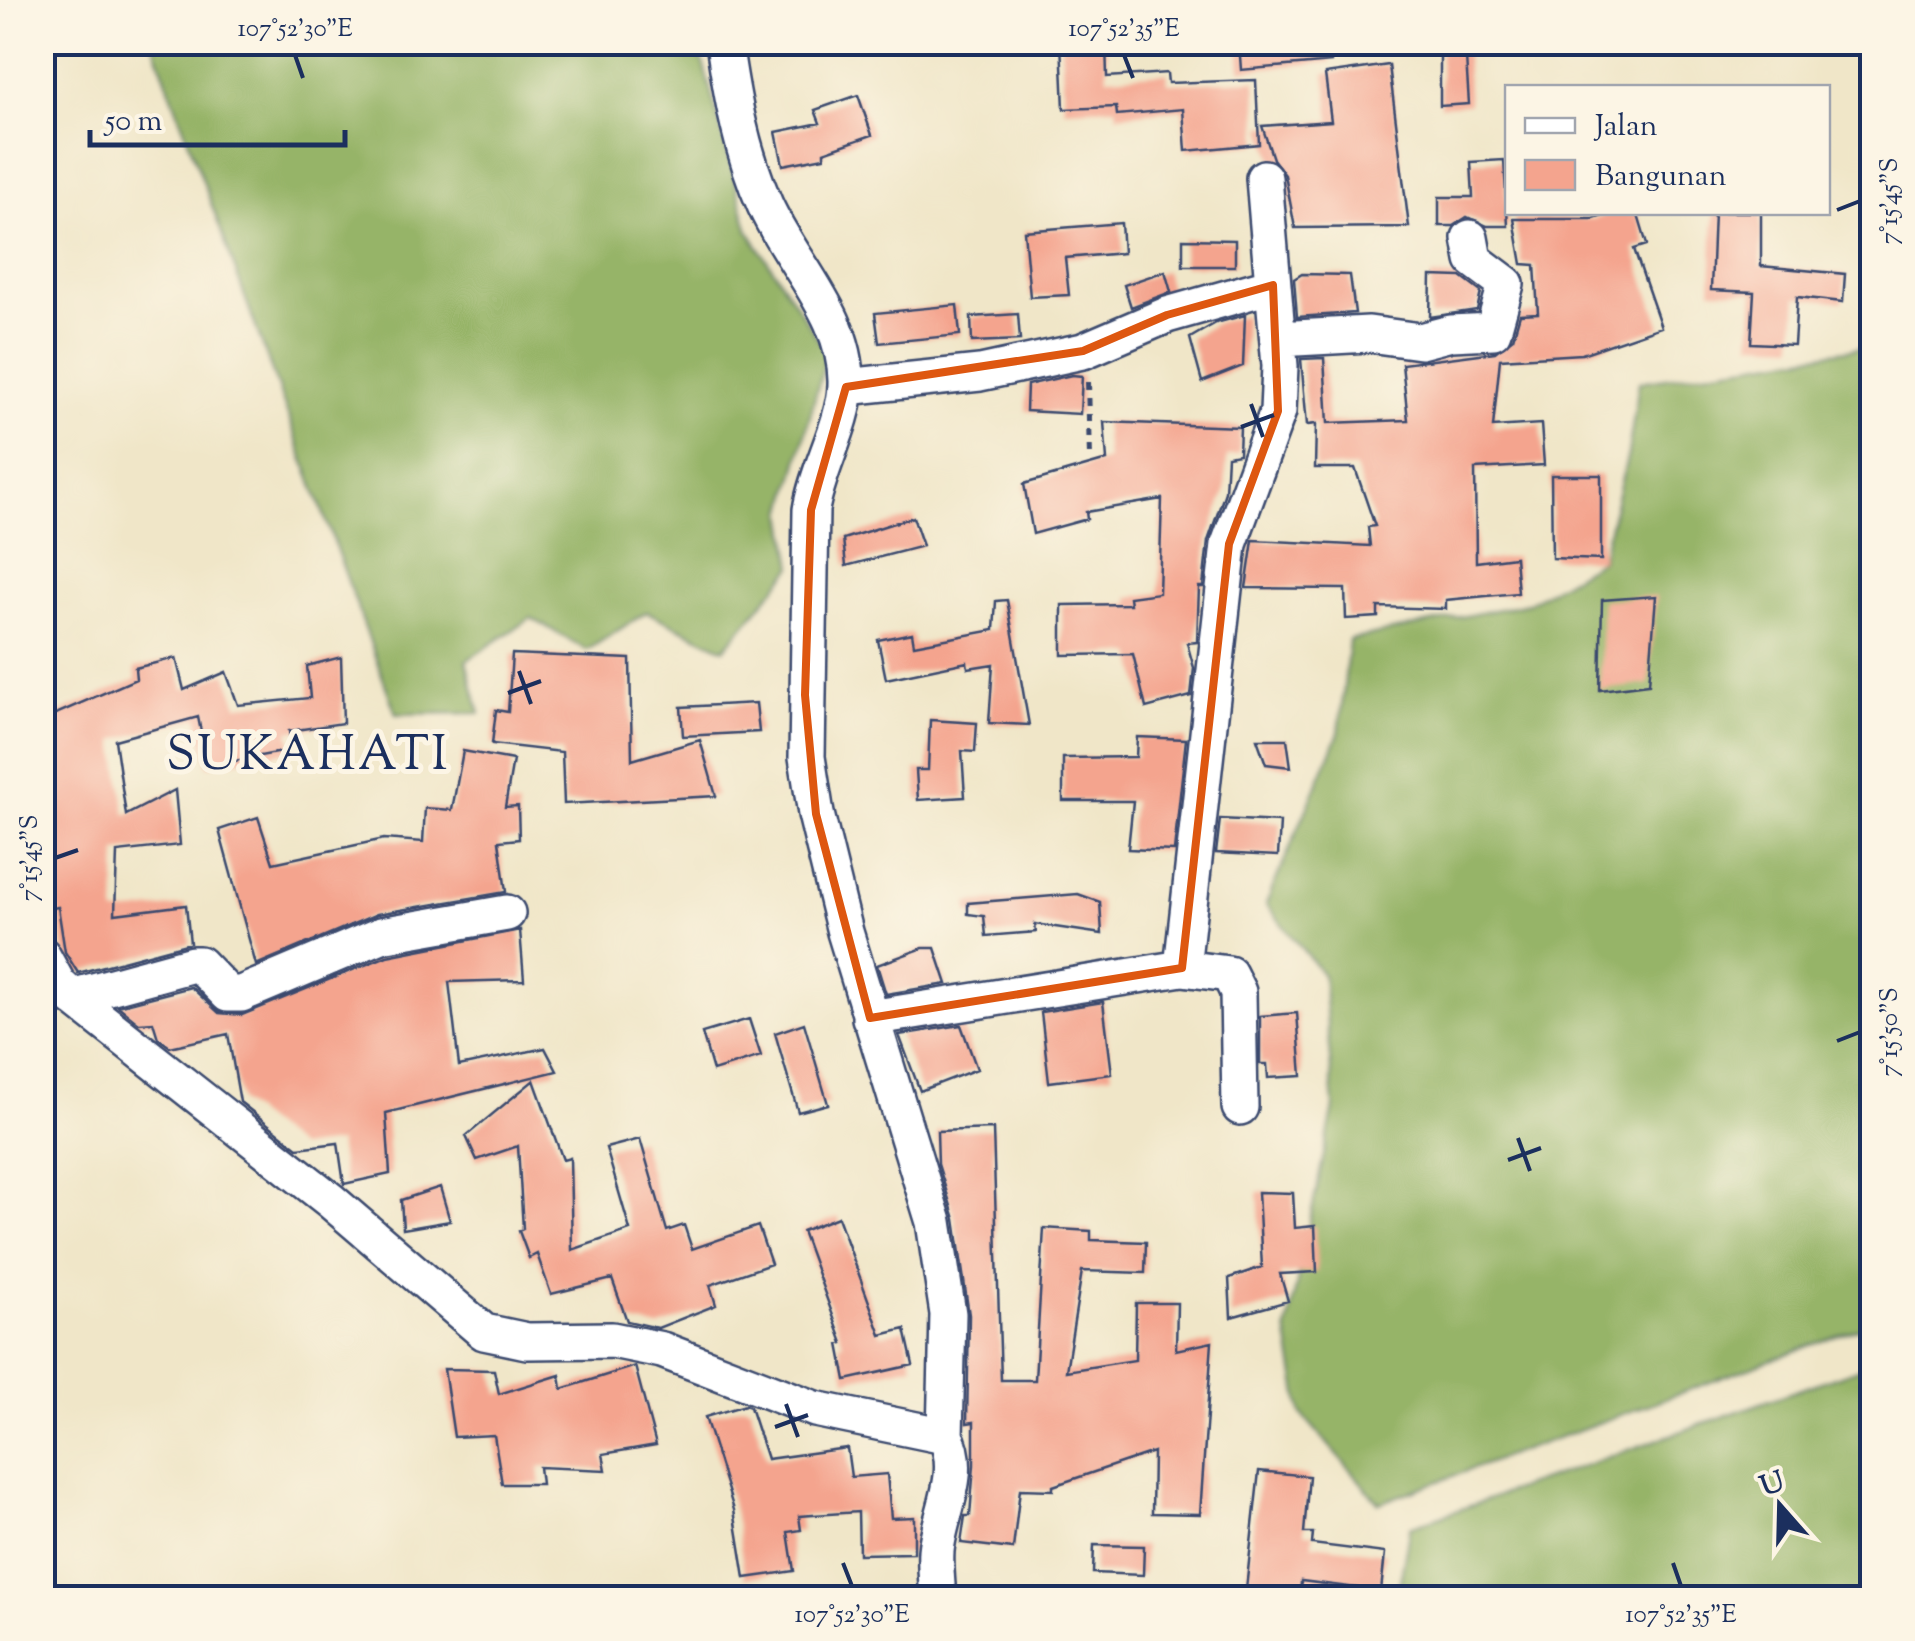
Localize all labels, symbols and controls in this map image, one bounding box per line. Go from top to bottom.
text: 107°52'30"E [237,12,353,48]
text: 107°52'35"E [1068,12,1180,48]
scale bar [90,85,345,147]
legend [1505,85,1830,215]
text: 50 m [103,101,163,144]
text: Jalan [1593,106,1658,149]
text: Bangunan [1595,156,1727,199]
text: 7°15'45"S [1873,158,1909,244]
district label: SUKAHATI [166,723,450,792]
text: 7°15'45"S [13,815,49,901]
text: 7°15'50"S [1873,987,1909,1077]
north arrow [1730,1456,1830,1556]
text: U [1755,1463,1790,1508]
text: 107°52'30"E [794,1598,910,1634]
text: 107°52'35"E [1625,1598,1737,1634]

